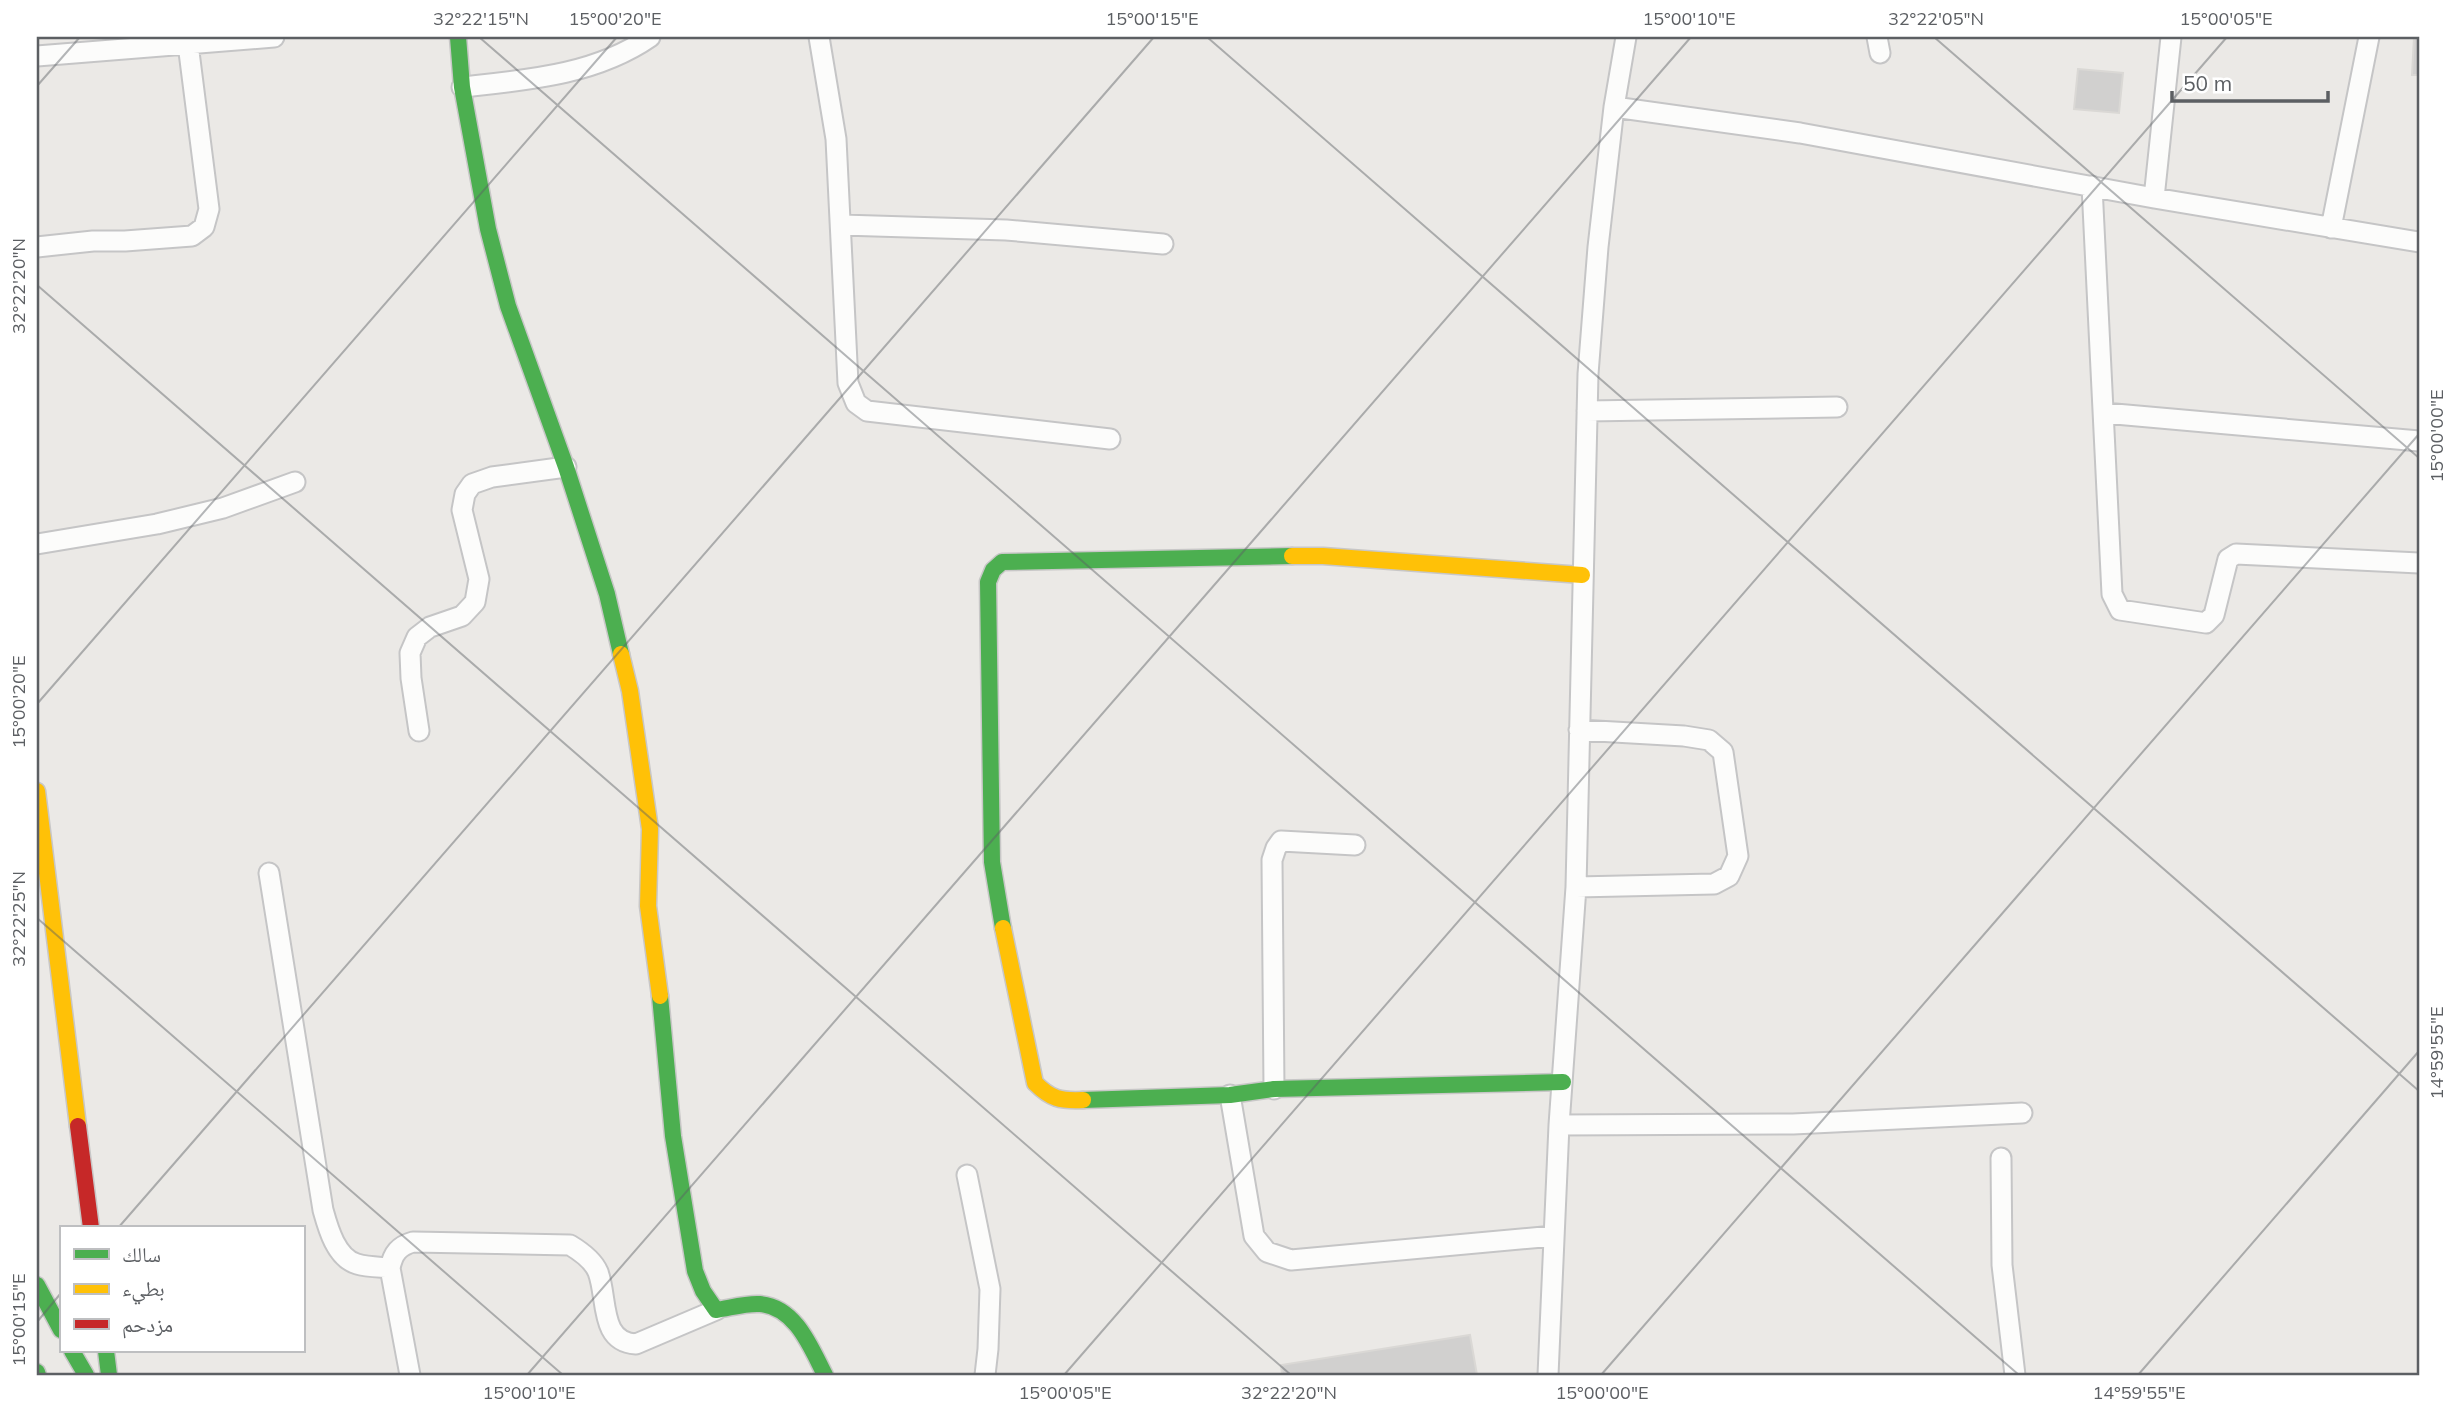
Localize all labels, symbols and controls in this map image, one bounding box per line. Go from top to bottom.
text: 32°22'15"N [433,7,529,30]
text: 15°00'20"E [568,7,662,30]
text: 15°00'15"E [1105,7,1199,30]
text: 15°00'10"E [1642,7,1736,30]
text: 32°22'05"N [1888,7,1984,30]
text: 15°00'05"E [2179,7,2273,30]
scale bar [2172,60,2328,104]
text: 50 m [2183,70,2232,96]
text: 32°22'20"N [7,238,30,334]
text: 15°00'00"E [2425,389,2448,483]
text: 15°00'20"E [7,655,30,749]
text: 32°22'25"N [7,871,30,967]
text: 14°59'55"E [2425,1006,2448,1100]
legend [60,1226,304,1352]
text: سالك [122,1241,161,1267]
text: 15°00'15"E [7,1273,30,1367]
text: بطيء [122,1275,165,1305]
text: مزدحم [122,1311,173,1339]
text: 15°00'10"E [482,1381,576,1404]
text: 15°00'05"E [1018,1381,1112,1404]
text: 32°22'20"N [1241,1381,1337,1404]
text: 15°00'00"E [1555,1381,1649,1404]
text: 14°59'55"E [2092,1381,2186,1404]

